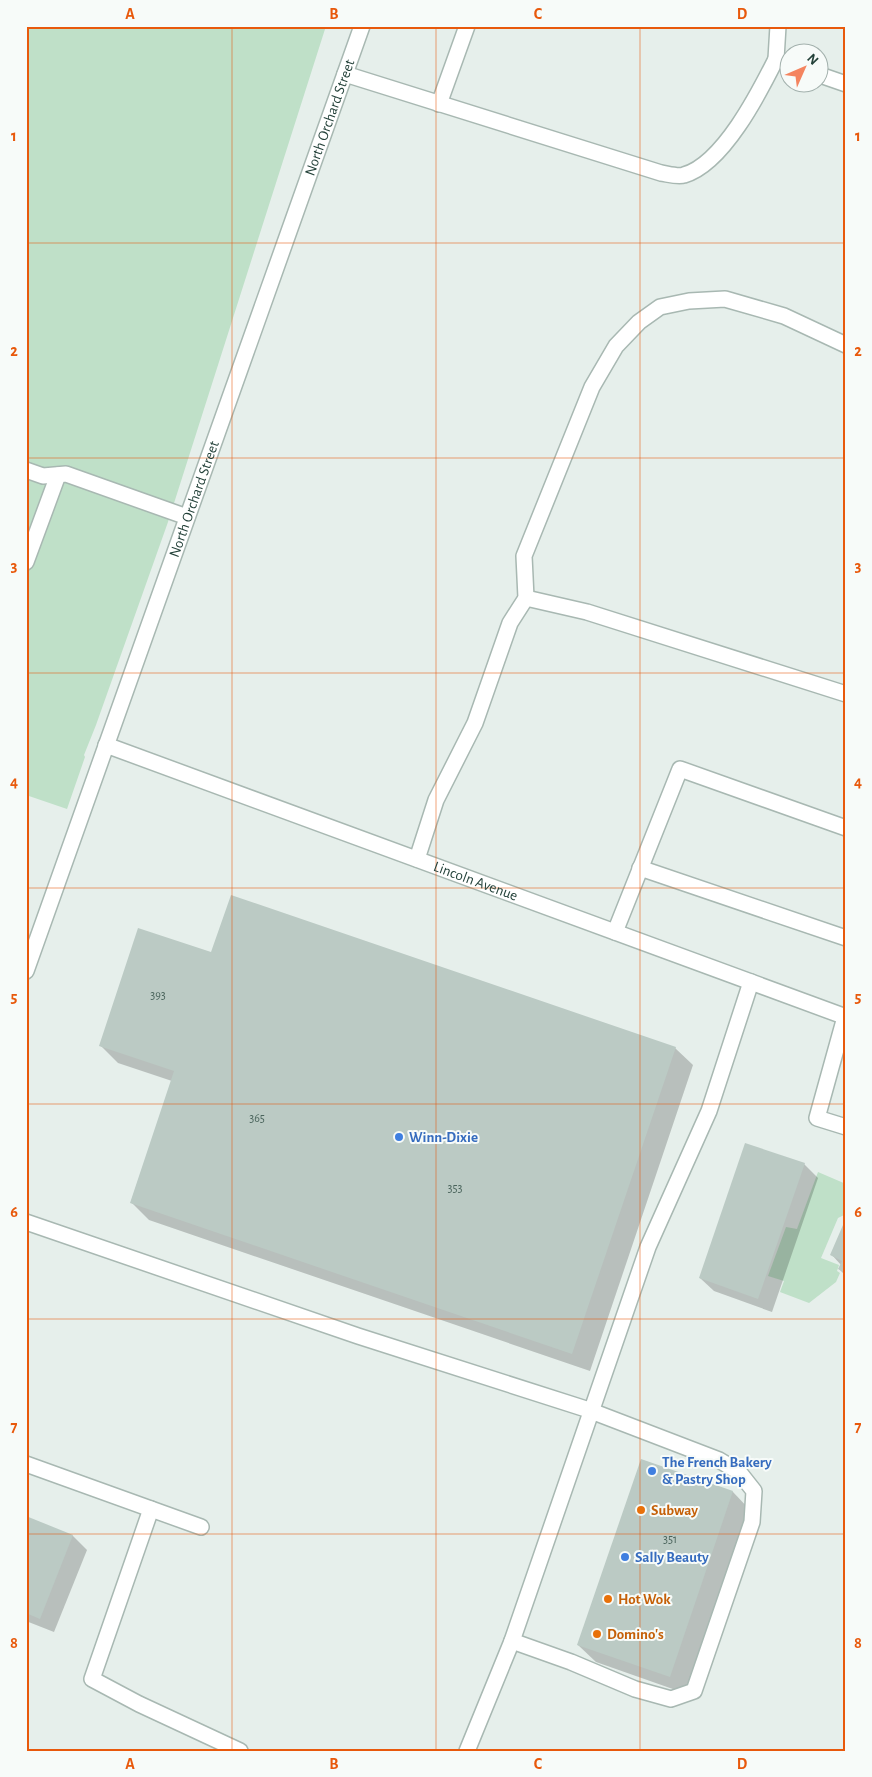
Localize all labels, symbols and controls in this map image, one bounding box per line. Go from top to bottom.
text: A [125,6,135,22]
text: B [329,6,339,22]
text: C [534,6,543,22]
text: D [737,6,748,22]
north arrow [780,42,830,92]
text: N [804,51,821,68]
street label: North Orchard Street [302,57,357,178]
text: 1 [11,128,17,144]
text: 1 [855,128,861,144]
text: 2 [10,343,18,359]
text: 2 [854,343,862,359]
street label: North Orchard Street [166,439,221,559]
text: 3 [11,558,18,574]
text: 3 [855,558,862,574]
text: 4 [10,774,18,790]
text: 4 [854,774,862,790]
street label: Lincoln Avenue [432,859,520,903]
text: 5 [11,989,18,1005]
house number: 393 [150,989,166,1001]
text: 5 [855,989,862,1005]
house number: 365 [249,1112,265,1124]
place label: Winn-Dixie [409,1130,478,1145]
marker: Winn-Dixie [393,1131,405,1143]
house number: 353 [448,1182,463,1194]
text: 6 [10,1204,18,1220]
text: 6 [854,1204,862,1220]
text: 7 [11,1419,18,1435]
text: 7 [855,1419,862,1435]
place label: The French Bakery & Pastry Shop [662,1455,772,1487]
marker: The French Bakery & Pastry Shop [646,1465,658,1477]
place label: Subway [651,1503,698,1518]
marker: Subway [635,1504,647,1516]
house number: 351 [663,1533,677,1545]
place label: Sally Beauty [635,1550,709,1565]
marker: Sally Beauty [619,1551,631,1563]
place label: Hot Wok [618,1592,671,1607]
marker: Hot Wok [602,1593,614,1605]
place label: Domino's [607,1627,664,1642]
marker: Domino's [591,1628,603,1640]
text: 8 [10,1635,18,1651]
text: 8 [854,1635,862,1651]
text: A [125,1756,135,1772]
text: B [329,1756,339,1772]
text: C [534,1756,543,1772]
text: D [737,1756,748,1772]

